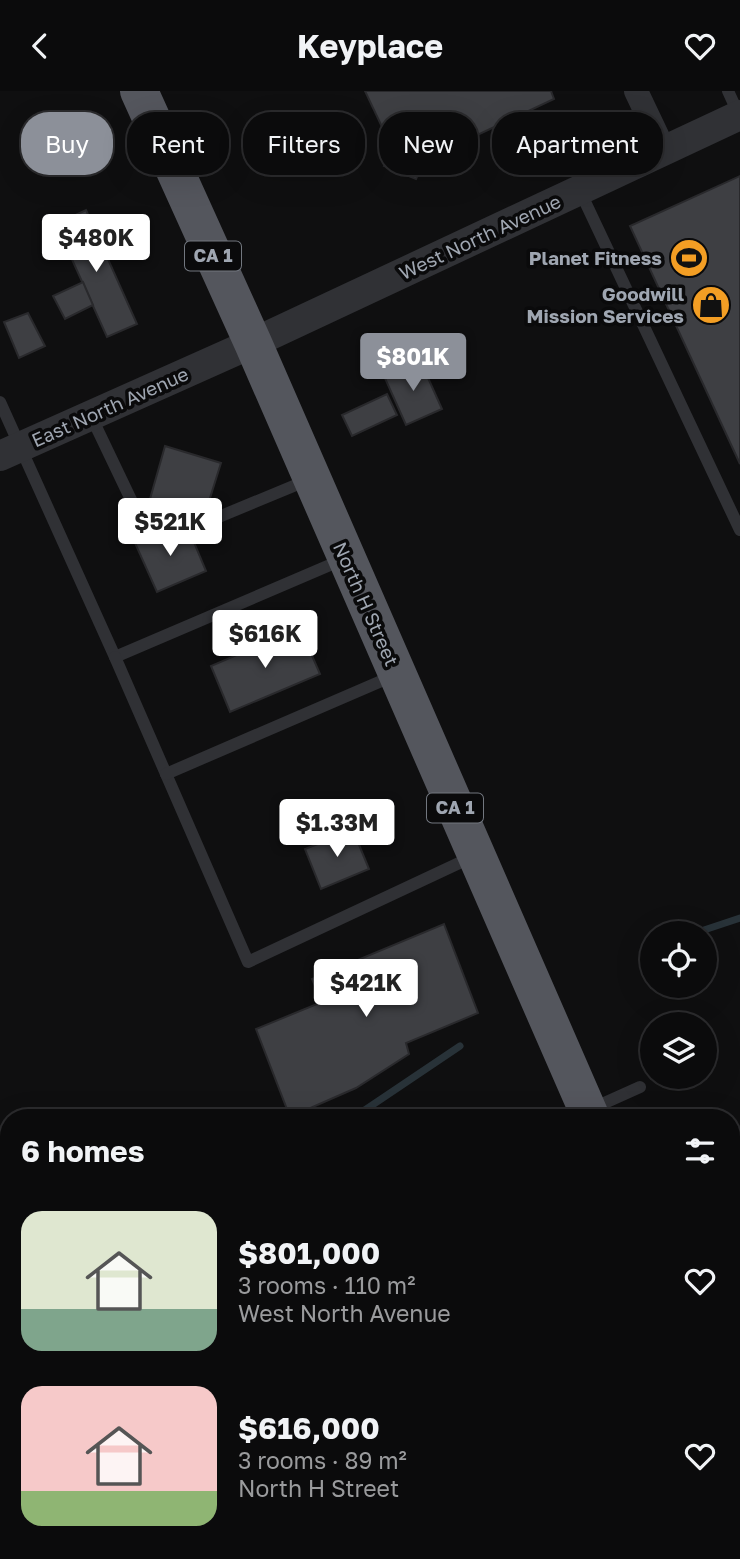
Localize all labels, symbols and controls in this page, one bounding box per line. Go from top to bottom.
icon: back [21,27,59,65]
text: Keyplace [297,27,443,65]
icon: heart [681,27,719,65]
chip: Buy [21,112,113,175]
chip: Rent [127,112,229,175]
chip: Filters [243,112,365,175]
chip: New [379,112,478,175]
chip: Apartment [492,112,663,175]
street label: West North Avenue [395,189,564,284]
pin: $480K [47,215,145,274]
text: $480K [58,223,134,251]
sports icon: Planet Fitness [668,237,710,279]
road number: CA 1 [185,241,241,271]
place label: Planet Fitness [529,246,662,269]
place label: Goodwill Mission Services [527,282,684,327]
shop icon: Goodwill Mission Services [690,284,732,326]
pin: $801K [364,334,462,393]
text: $801K [376,342,450,370]
street label: East North Avenue [28,362,192,451]
pin: $521K [121,498,219,558]
text: $521K [134,507,206,535]
street label: North H Street [329,538,404,669]
pin: $616K [216,611,314,670]
text: $616K [228,619,302,647]
road number: CA 1 [427,793,483,823]
pin: $1.33M [280,799,394,859]
text: $1.33M [295,808,379,836]
map controls [640,921,717,1089]
button: locate [640,921,717,998]
pin: $421K [317,960,415,1019]
text: $421K [330,968,402,996]
button: layers [640,1012,717,1089]
icon: filters [681,1132,719,1170]
text: 6 homes [21,1133,144,1169]
text: $801,000 [238,1235,380,1271]
icon: home [77,1239,161,1323]
icon: heart [681,1262,719,1300]
text: 3 rooms · 110 m² [238,1271,415,1299]
text: West North Avenue [238,1299,451,1327]
text: $616,000 [238,1410,380,1446]
icon: home [77,1414,161,1498]
icon: heart [681,1437,719,1475]
text: 3 rooms · 89 m² [238,1446,407,1474]
text: North H Street [238,1474,399,1502]

